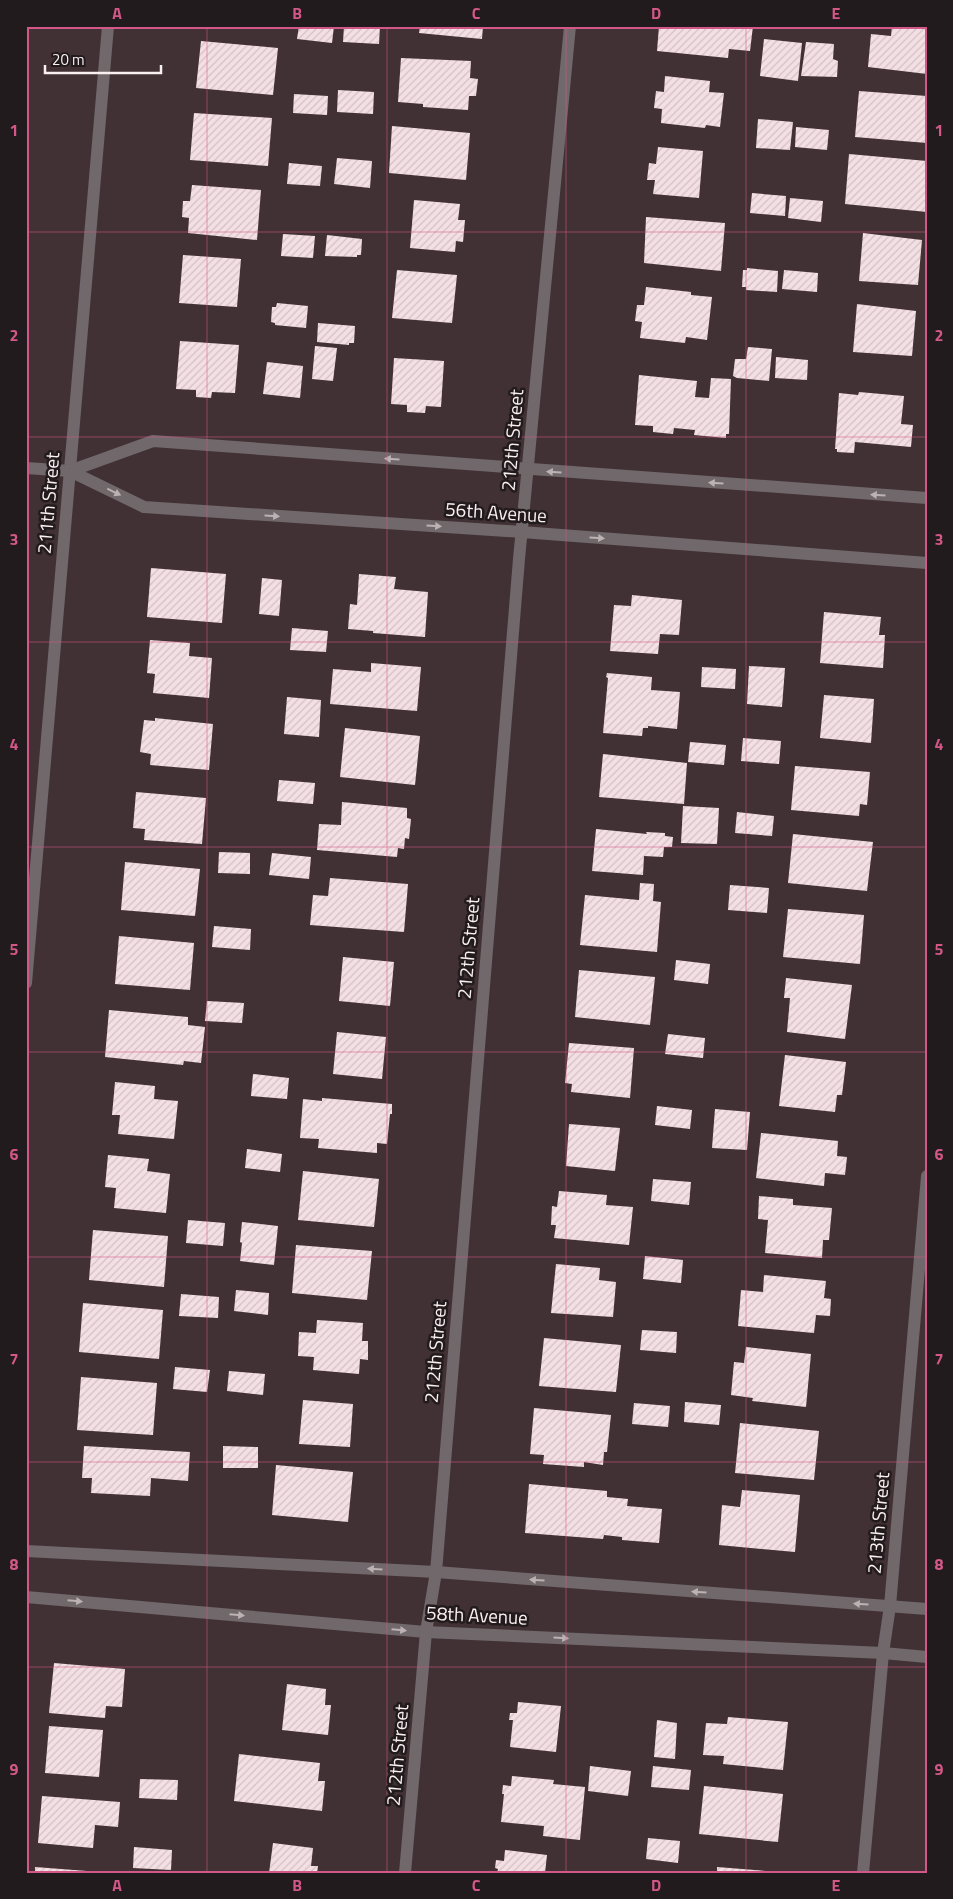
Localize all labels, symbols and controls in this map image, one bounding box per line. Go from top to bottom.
text: A [112,1,122,25]
text: B [292,1,302,25]
text: C [472,1,481,25]
text: D [651,1,661,25]
text: E [832,1,841,25]
scale bar [45,42,161,74]
text: 20 m [52,48,85,71]
text: 1 [10,118,18,142]
text: 1 [935,118,943,142]
text: 2 [10,323,18,347]
text: 2 [935,323,943,347]
street label: 212th Street [493,388,530,492]
street label: 211th Street [29,451,66,555]
one-way arrow [384,455,400,463]
one-way arrow [546,467,562,475]
one-way arrow [708,479,724,487]
one-way arrow [106,488,121,497]
one-way arrow [870,490,886,498]
street label: 56th Avenue [444,493,548,530]
one-way arrow [265,512,281,520]
one-way arrow [427,523,443,531]
text: 3 [10,527,18,551]
text: 3 [935,527,943,551]
one-way arrow [589,534,605,542]
text: 4 [10,732,19,756]
text: 4 [935,732,944,756]
street label: 212th Street [449,896,486,1000]
text: 5 [10,937,19,961]
text: 5 [935,937,944,961]
text: 6 [10,1142,19,1166]
text: 6 [935,1142,944,1166]
street label: 212th Street [416,1300,453,1404]
text: 7 [10,1347,18,1371]
text: 7 [935,1347,943,1371]
street label: 213th Street [859,1471,896,1575]
text: 8 [10,1552,19,1576]
text: 8 [935,1552,944,1576]
one-way arrow [366,1564,382,1572]
one-way arrow [528,1575,544,1583]
one-way arrow [690,1588,706,1596]
one-way arrow [67,1597,83,1605]
street label: 58th Avenue [425,1597,529,1632]
one-way arrow [852,1600,868,1608]
one-way arrow [229,1612,245,1620]
one-way arrow [391,1626,407,1634]
one-way arrow [553,1635,569,1643]
street label: 212th Street [378,1703,415,1807]
text: 9 [10,1757,19,1781]
text: 9 [935,1757,944,1781]
text: A [112,1873,122,1897]
text: B [292,1873,302,1897]
text: C [472,1873,481,1897]
text: D [651,1873,661,1897]
text: E [832,1873,841,1897]

